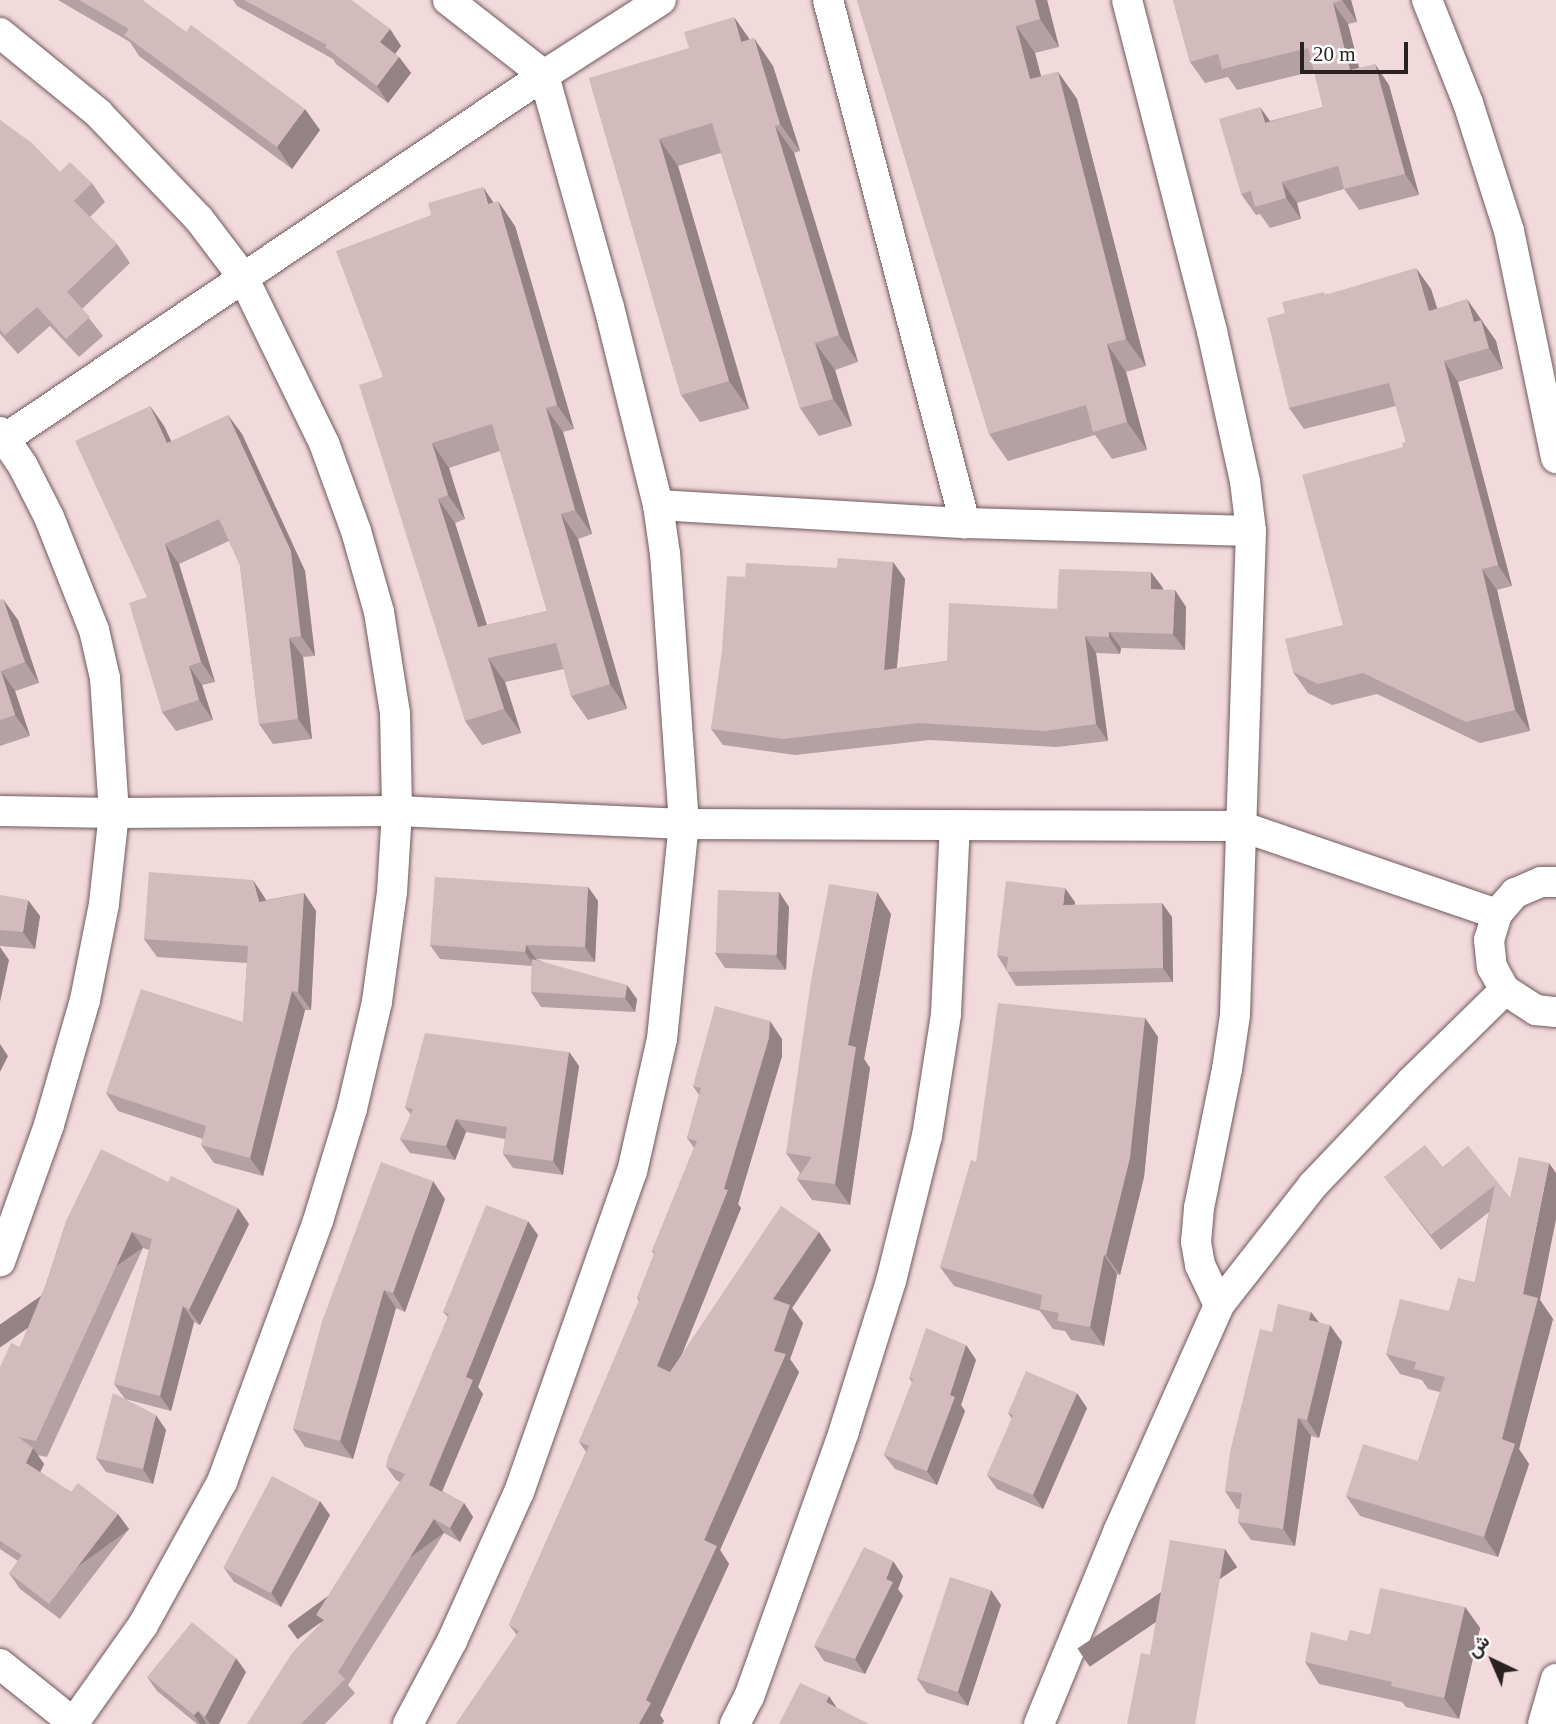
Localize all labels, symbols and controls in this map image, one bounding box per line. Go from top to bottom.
scale bar [1304,28,1412,72]
text: 20 m [1313,42,1356,66]
north arrow [1458,1626,1528,1696]
text: ش [1463,1630,1494,1661]

